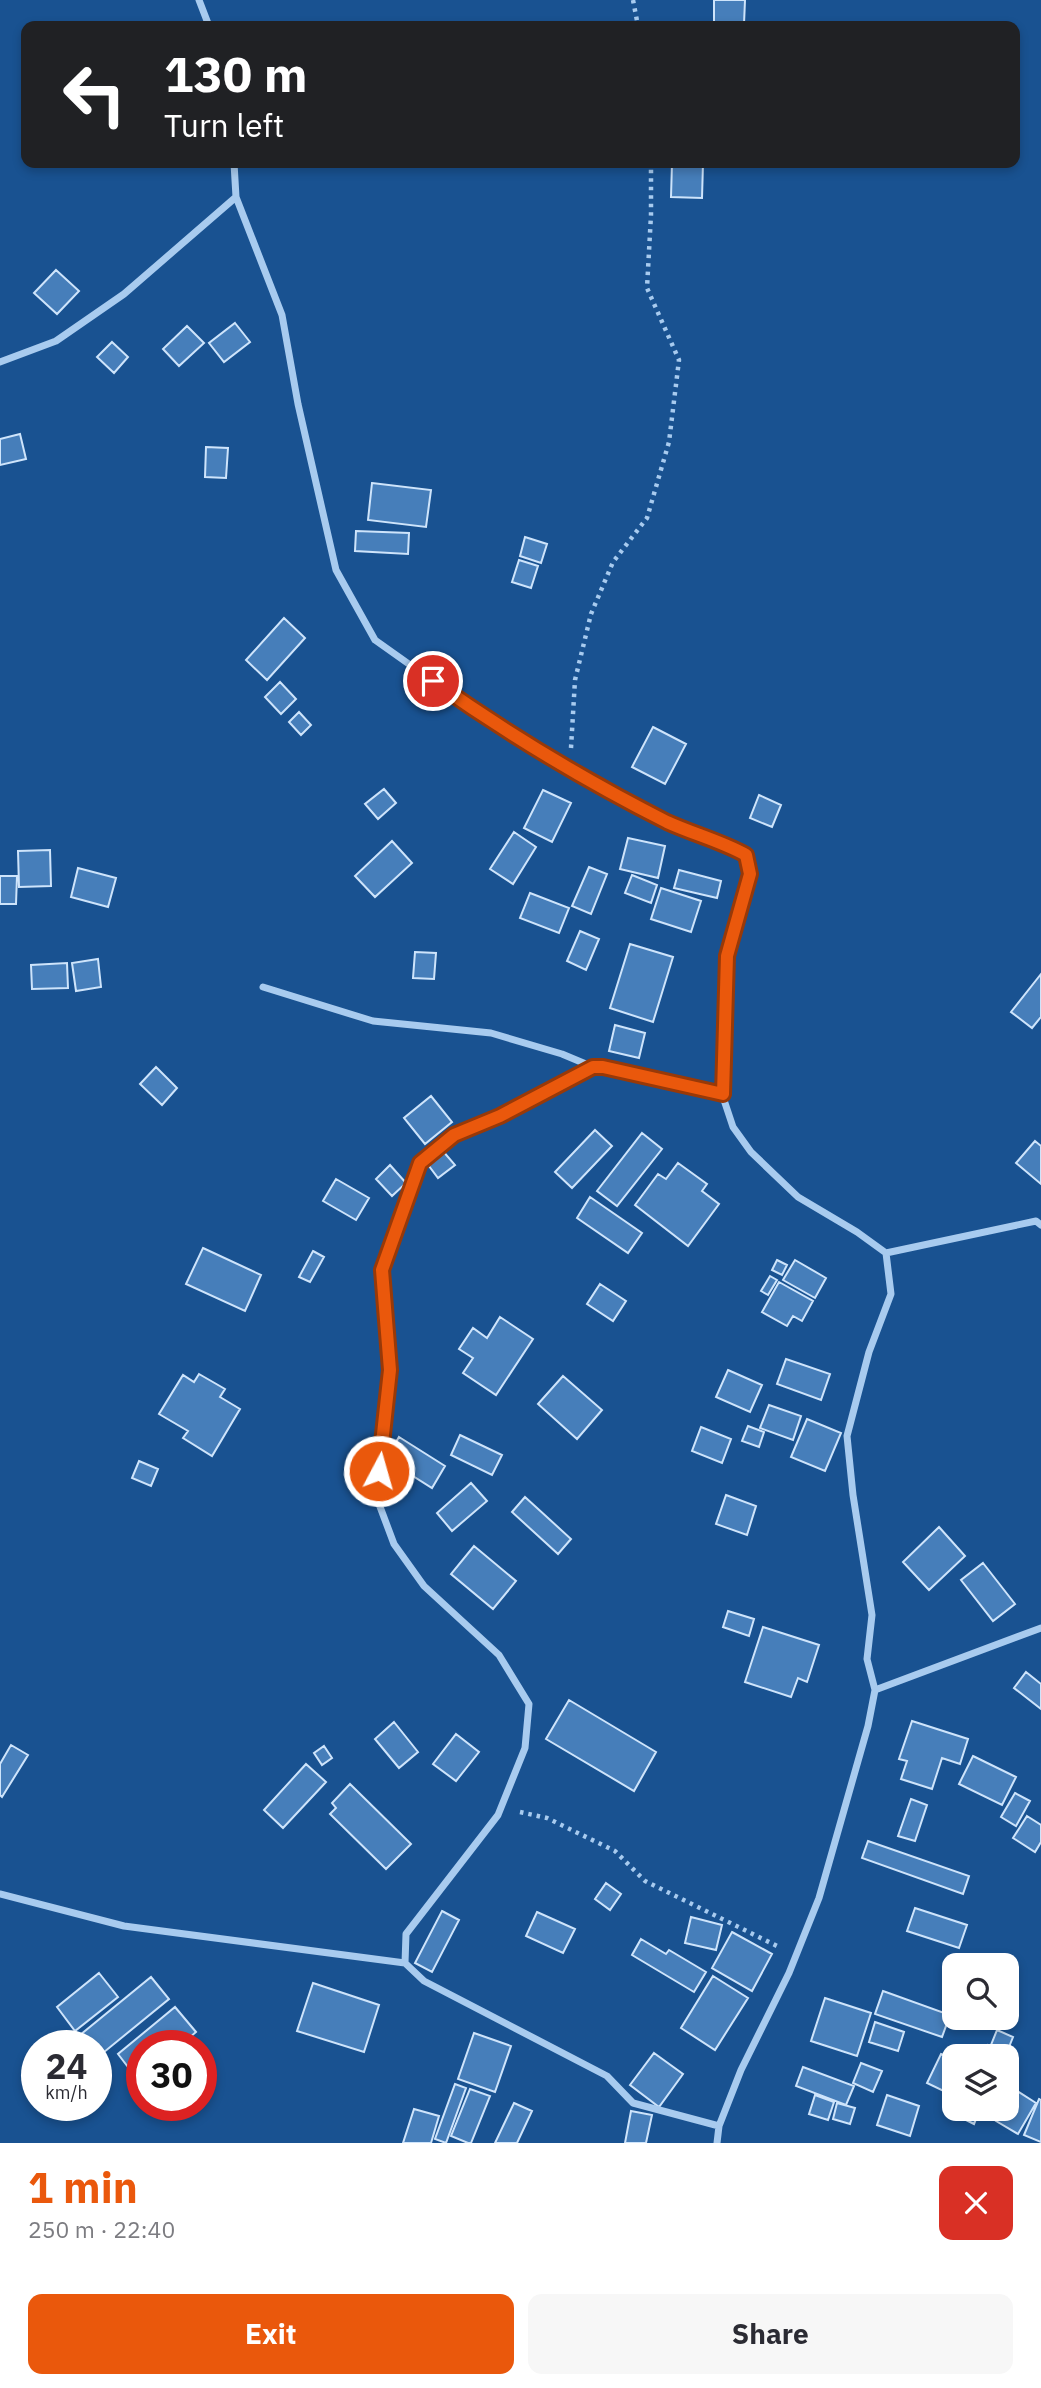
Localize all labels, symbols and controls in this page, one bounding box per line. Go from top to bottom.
text: 130 m [164,42,308,105]
icon: left [49,49,140,140]
text: Turn left [164,104,284,146]
pin [403,651,463,711]
icon: arrive [414,662,452,700]
position arrow [342,1434,416,1508]
map controls [942,1953,1019,2121]
button: search [942,1953,1019,2030]
speed limit sign: 30 [126,2030,217,2121]
text: 24 [45,2043,88,2089]
button: layers [942,2044,1019,2121]
text: km/h [45,2081,88,2104]
text: 1 min [28,2160,138,2215]
button: close [939,2166,1013,2240]
text: 250 m · 22:40 [28,2214,175,2244]
button: Exit [28,2294,514,2374]
button: Share [528,2294,1013,2374]

